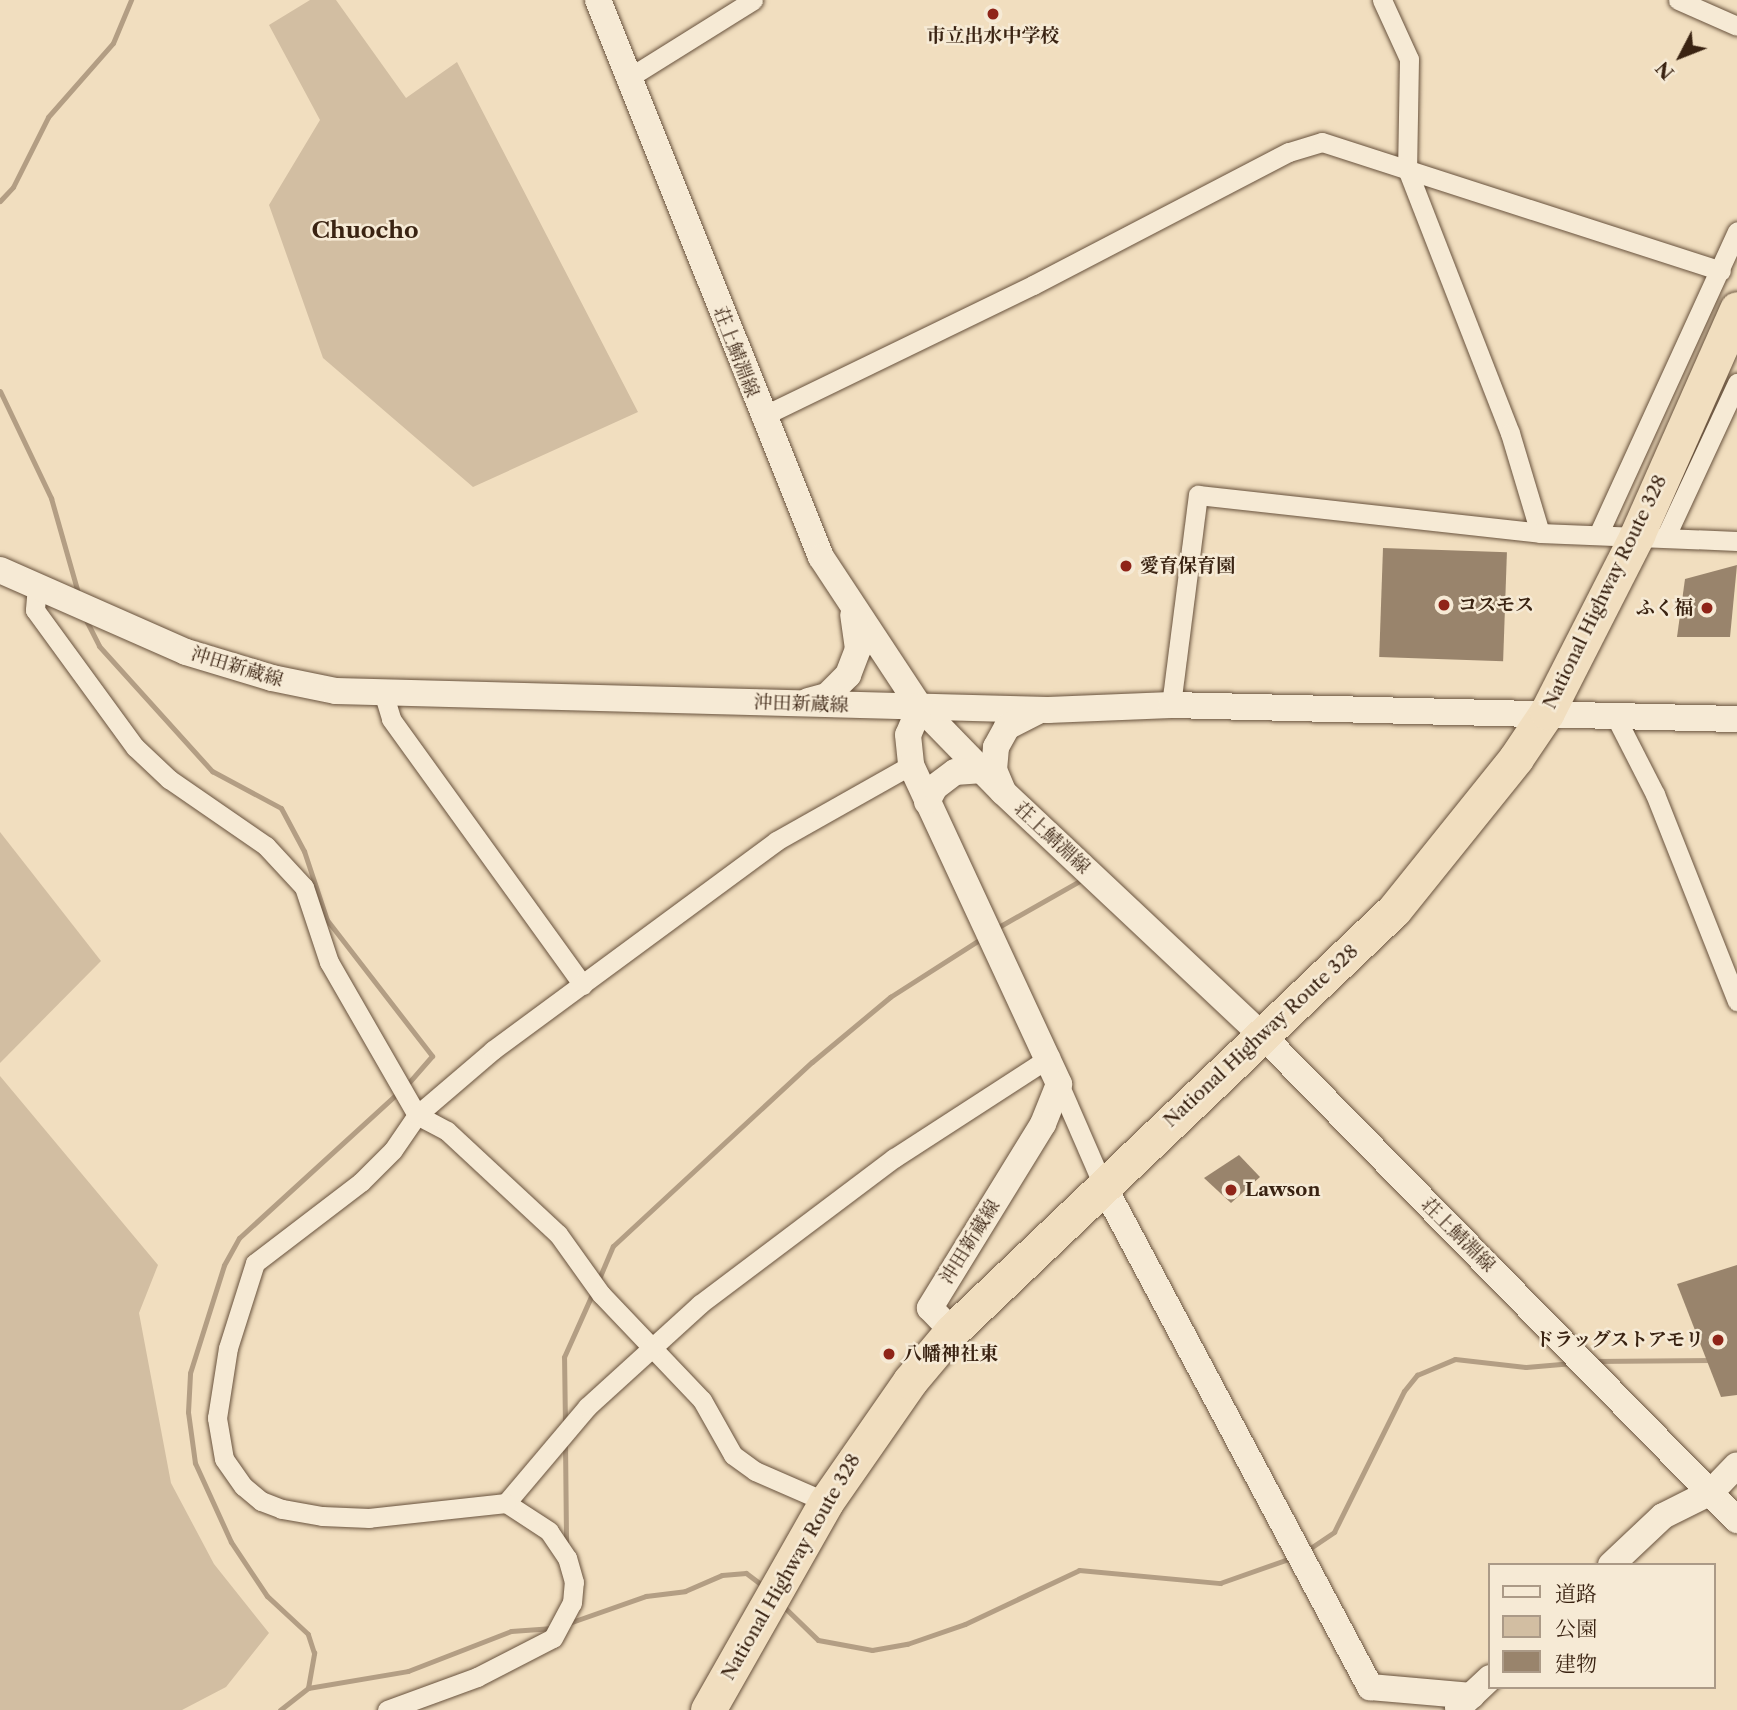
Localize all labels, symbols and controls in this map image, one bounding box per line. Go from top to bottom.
marker: 市立出水中学校 [985,6,1001,22]
north arrow [1646,21,1716,91]
place label: 市立出水中学校 [927,25,1059,47]
text: N [1651,57,1679,84]
district label: Chuocho [311,216,419,244]
street label: 荘上鯖淵線 [708,304,764,400]
street label: National Highway Route 328 [1538,471,1672,713]
place label: 愛育保育園 [1140,555,1235,577]
marker: 愛育保育園 [1118,558,1134,574]
place label: コスモス [1458,594,1534,616]
marker: コスモス [1436,597,1452,613]
place label: ふく福 [1636,597,1693,619]
marker: ふく福 [1699,600,1715,616]
street label: 沖田新蔵線 [188,642,286,692]
street label: 沖田新蔵線 [753,691,849,717]
street label: 荘上鯖淵線 [1009,797,1095,879]
street label: National Highway Route 328 [1159,940,1363,1132]
place label: Lawson [1245,1179,1320,1201]
marker: Lawson [1223,1182,1239,1198]
street label: 荘上鯖淵線 [1416,1193,1500,1277]
street label: 沖田新蔵線 [935,1196,1005,1288]
place label: ドラッグストアモリ [1533,1329,1704,1351]
marker: ドラッグストアモリ [1710,1332,1726,1348]
place label: 八幡神社東 [903,1343,998,1365]
marker: 八幡神社東 [881,1346,897,1362]
street label: National Highway Route 328 [717,1450,865,1684]
legend [1488,1563,1716,1689]
text: 道路 [1555,1581,1597,1606]
text: 公園 [1555,1616,1597,1641]
text: 建物 [1555,1651,1597,1676]

